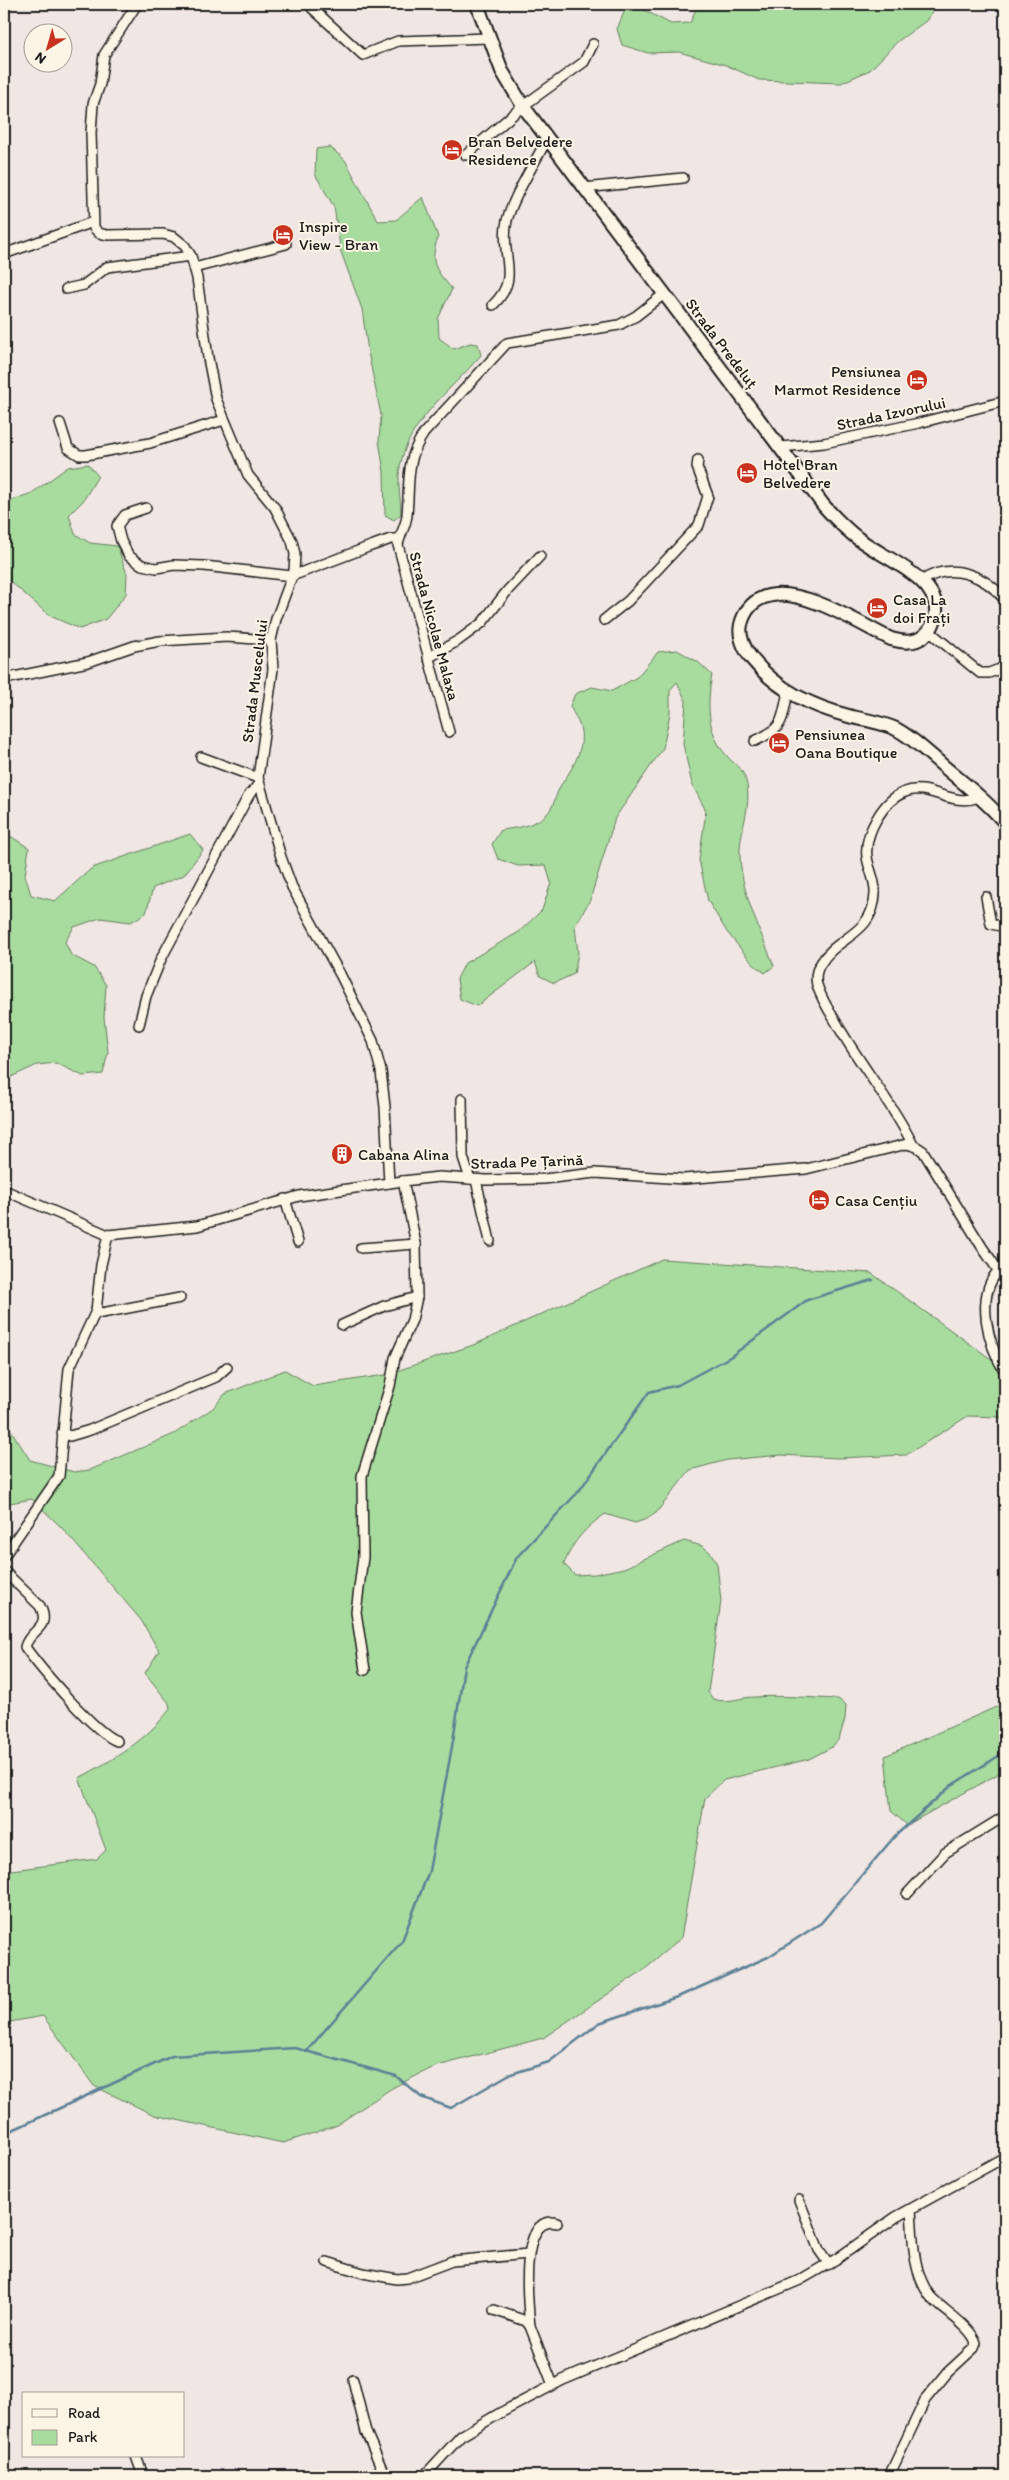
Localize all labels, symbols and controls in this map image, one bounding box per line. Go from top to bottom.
north arrow [22,22,72,72]
text: N [32,48,49,68]
place label: Bran Belvedere Residence [468,132,573,169]
hotel icon: Bran Belvedere Residence [440,138,464,162]
place label: Inspire View - Bran [299,217,378,254]
hotel icon: Inspire View - Bran [271,223,295,247]
street label: Strada Predeluț [681,294,762,392]
place label: Pensiunea Marmot Residence [774,362,901,399]
hotel icon: Pensiunea Marmot Residence [905,368,929,392]
street label: Strada Izvorului [835,393,947,434]
place label: Hotel Bran Belvedere [763,455,838,492]
hotel icon: Hotel Bran Belvedere [735,461,759,485]
street label: Strada Nicolae Malaxa [405,550,464,703]
place label: Casa La doi Frați [893,590,950,627]
hotel icon: Casa La doi Frați [865,596,889,620]
street label: Strada Muscelului [238,618,271,744]
place label: Pensiunea Oana Boutique [795,725,897,762]
hotel icon: Pensiunea Oana Boutique [767,731,791,755]
building icon: Cabana Alina [330,1142,354,1166]
place label: Cabana Alina [358,1145,449,1164]
street label: Strada Pe Țarină [470,1150,584,1173]
hotel icon: Casa Cențiu [807,1188,831,1212]
place label: Casa Cențiu [835,1191,918,1210]
legend [22,2392,185,2458]
text: Road [68,2404,101,2422]
text: Park [68,2428,98,2446]

